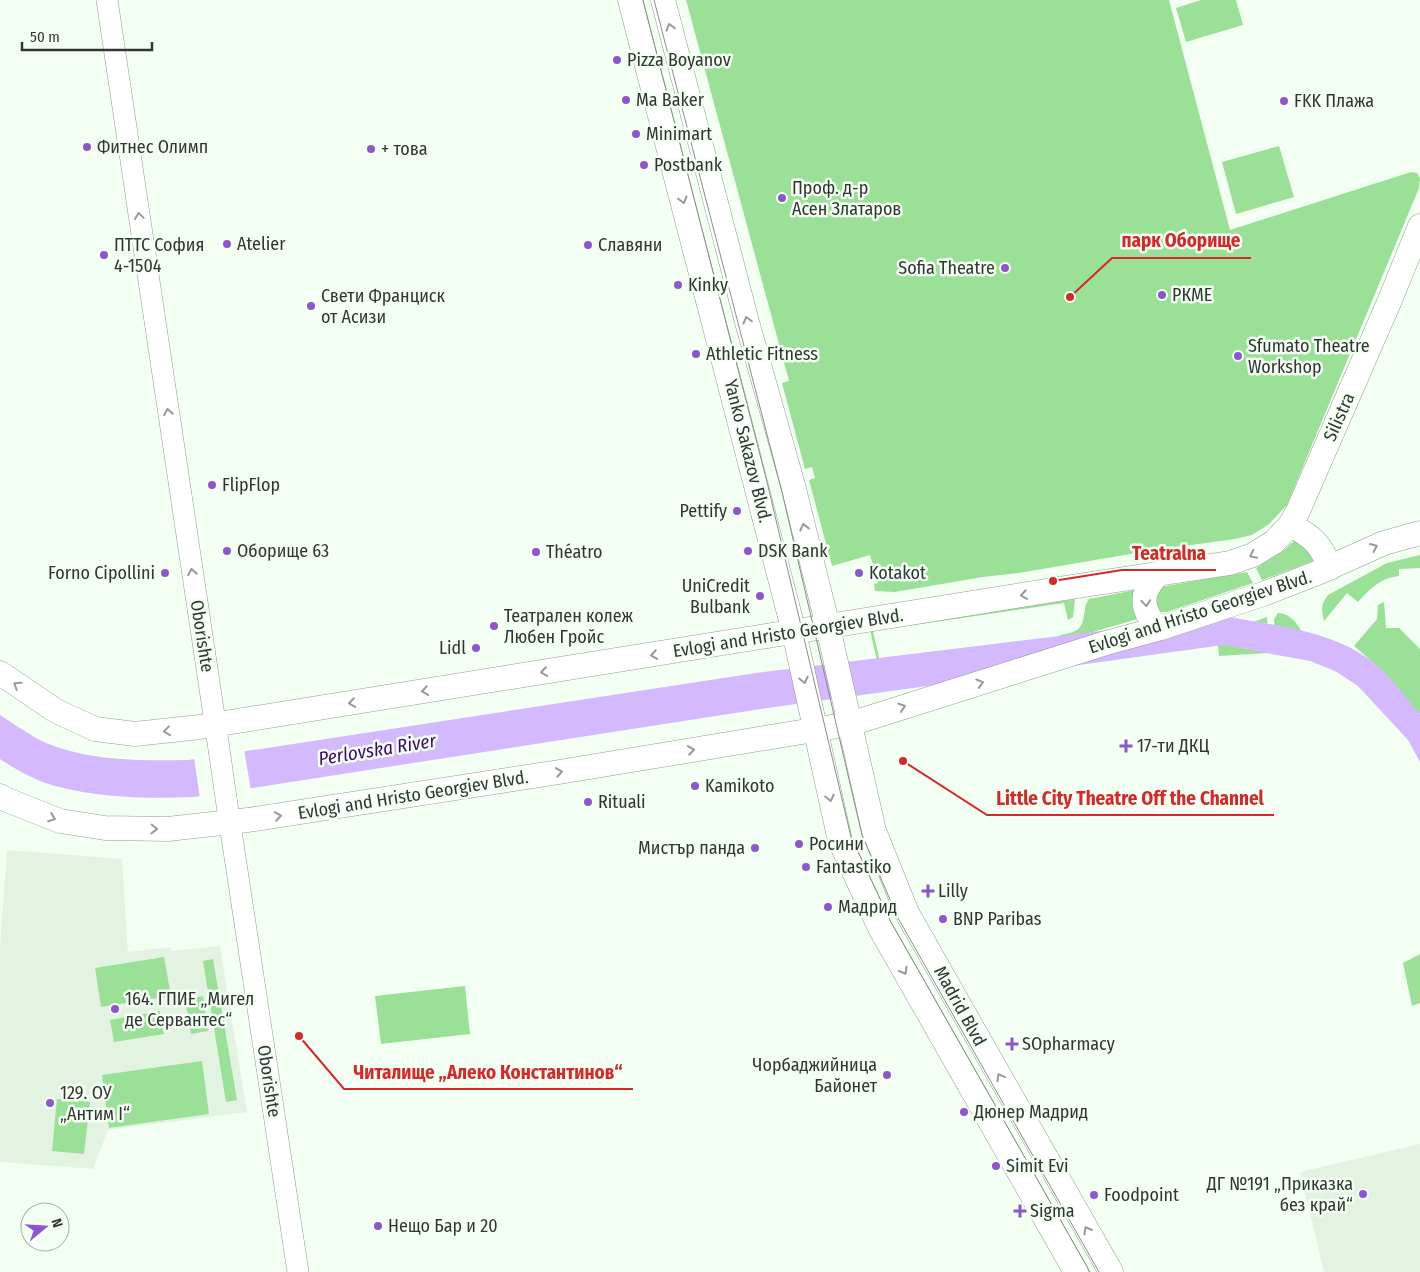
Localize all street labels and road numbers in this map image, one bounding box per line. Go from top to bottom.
street label: Yanko Sakazov Blvd. [720,377,776,525]
street label: Silistra [1319,389,1359,445]
street label: Evlogi and Hristo Georgiev Blvd. [1086,565,1314,658]
street label: Oborishte [185,598,219,674]
street label: Evlogi and Hristo Georgiev Blvd. [671,604,905,662]
street label: Evlogi and Hristo Georgiev Blvd. [296,766,530,824]
street label: Madrid Blvd [929,962,991,1050]
street label: Oborishte [252,1043,286,1119]

